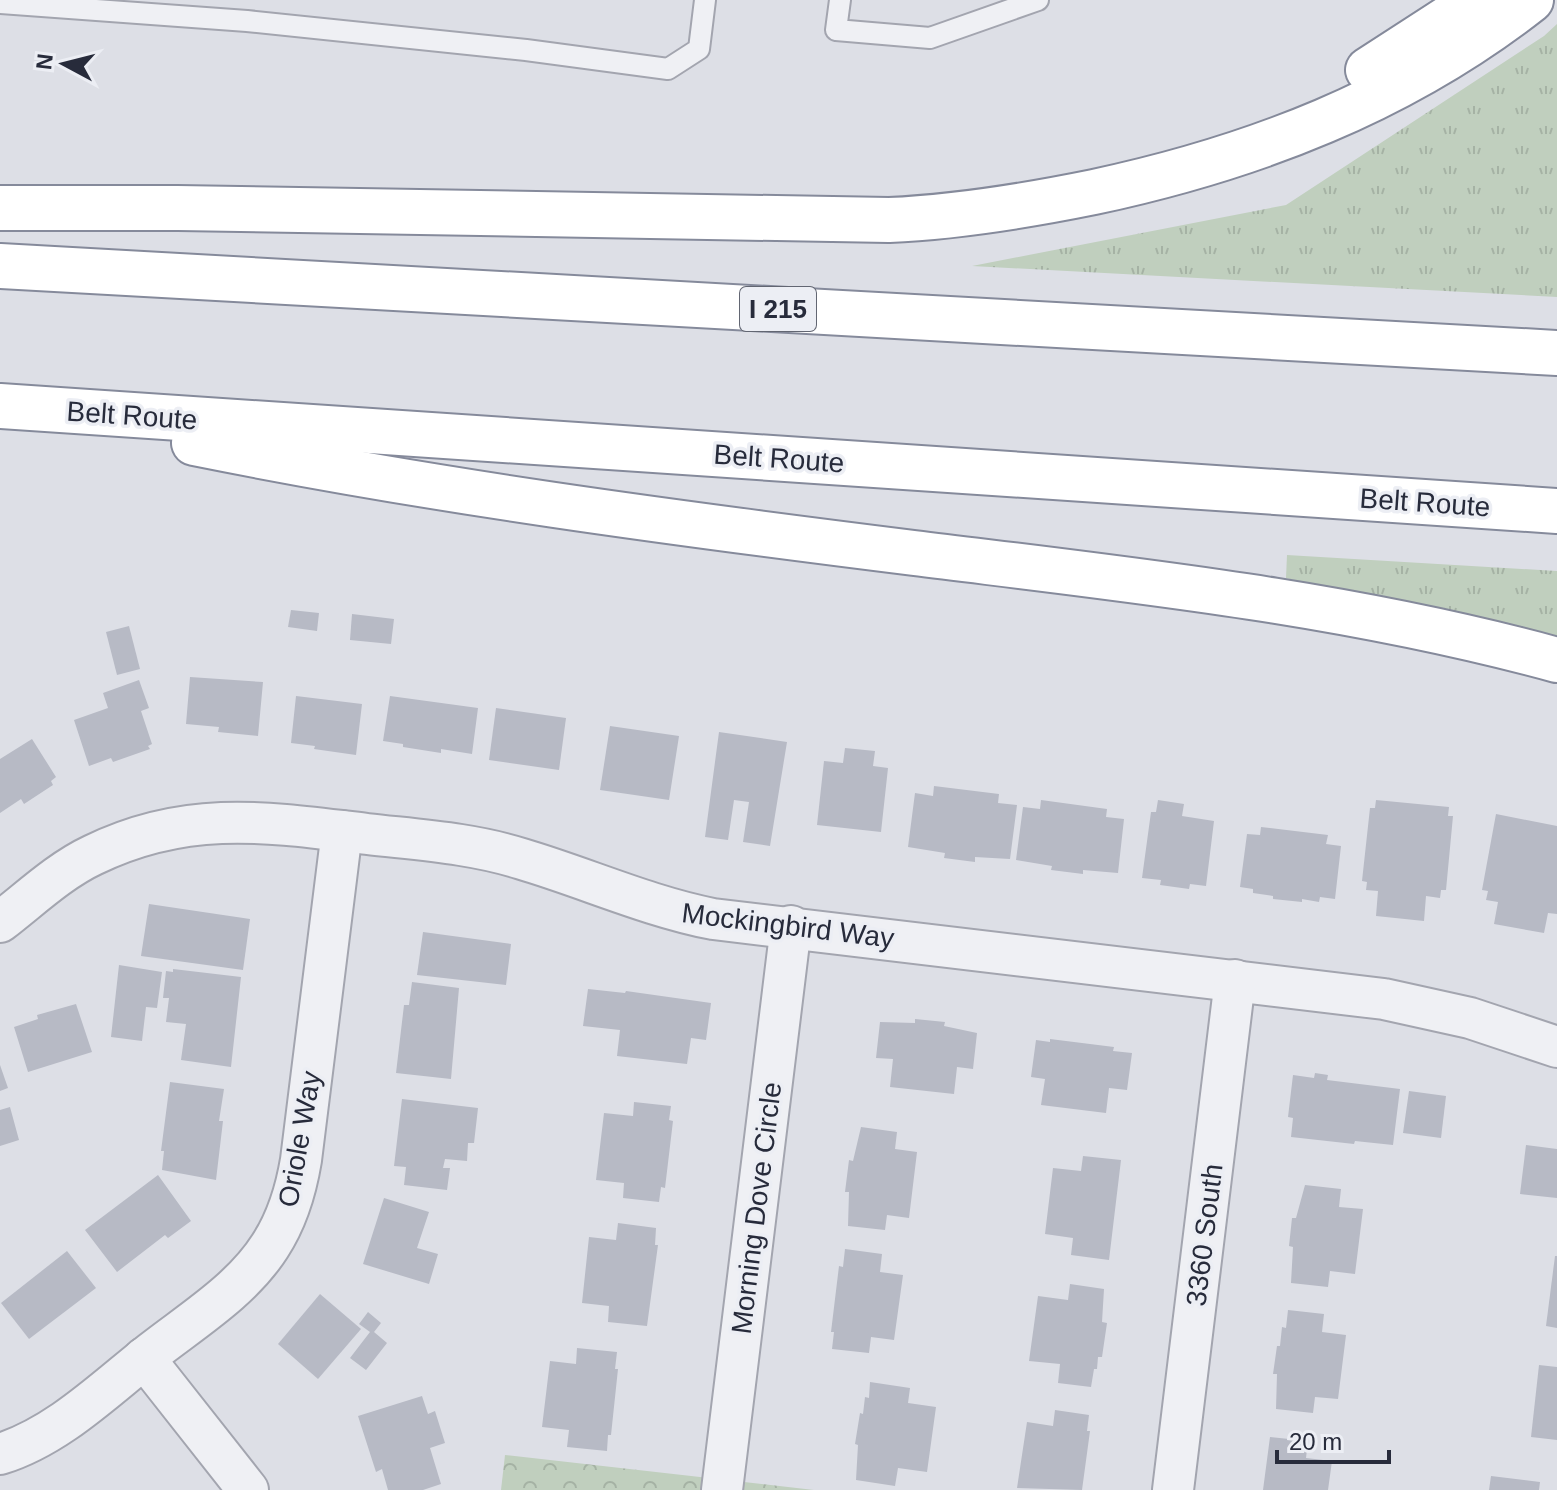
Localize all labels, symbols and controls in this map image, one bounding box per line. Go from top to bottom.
north arrow [24,24,104,104]
text: N [31,52,58,71]
road number: I 215 [740,287,816,331]
street label: Belt Route [66,395,198,436]
street label: Belt Route [713,438,845,479]
street label: Belt Route [1359,482,1491,523]
street label: Mockingbird Way [680,897,896,954]
street label: Oriole Way [272,1069,327,1209]
street label: Morning Dove Circle [726,1080,787,1336]
street label: 3360 South [1180,1162,1229,1308]
scale bar [1277,1414,1389,1464]
text: 20 m [1289,1428,1342,1455]

